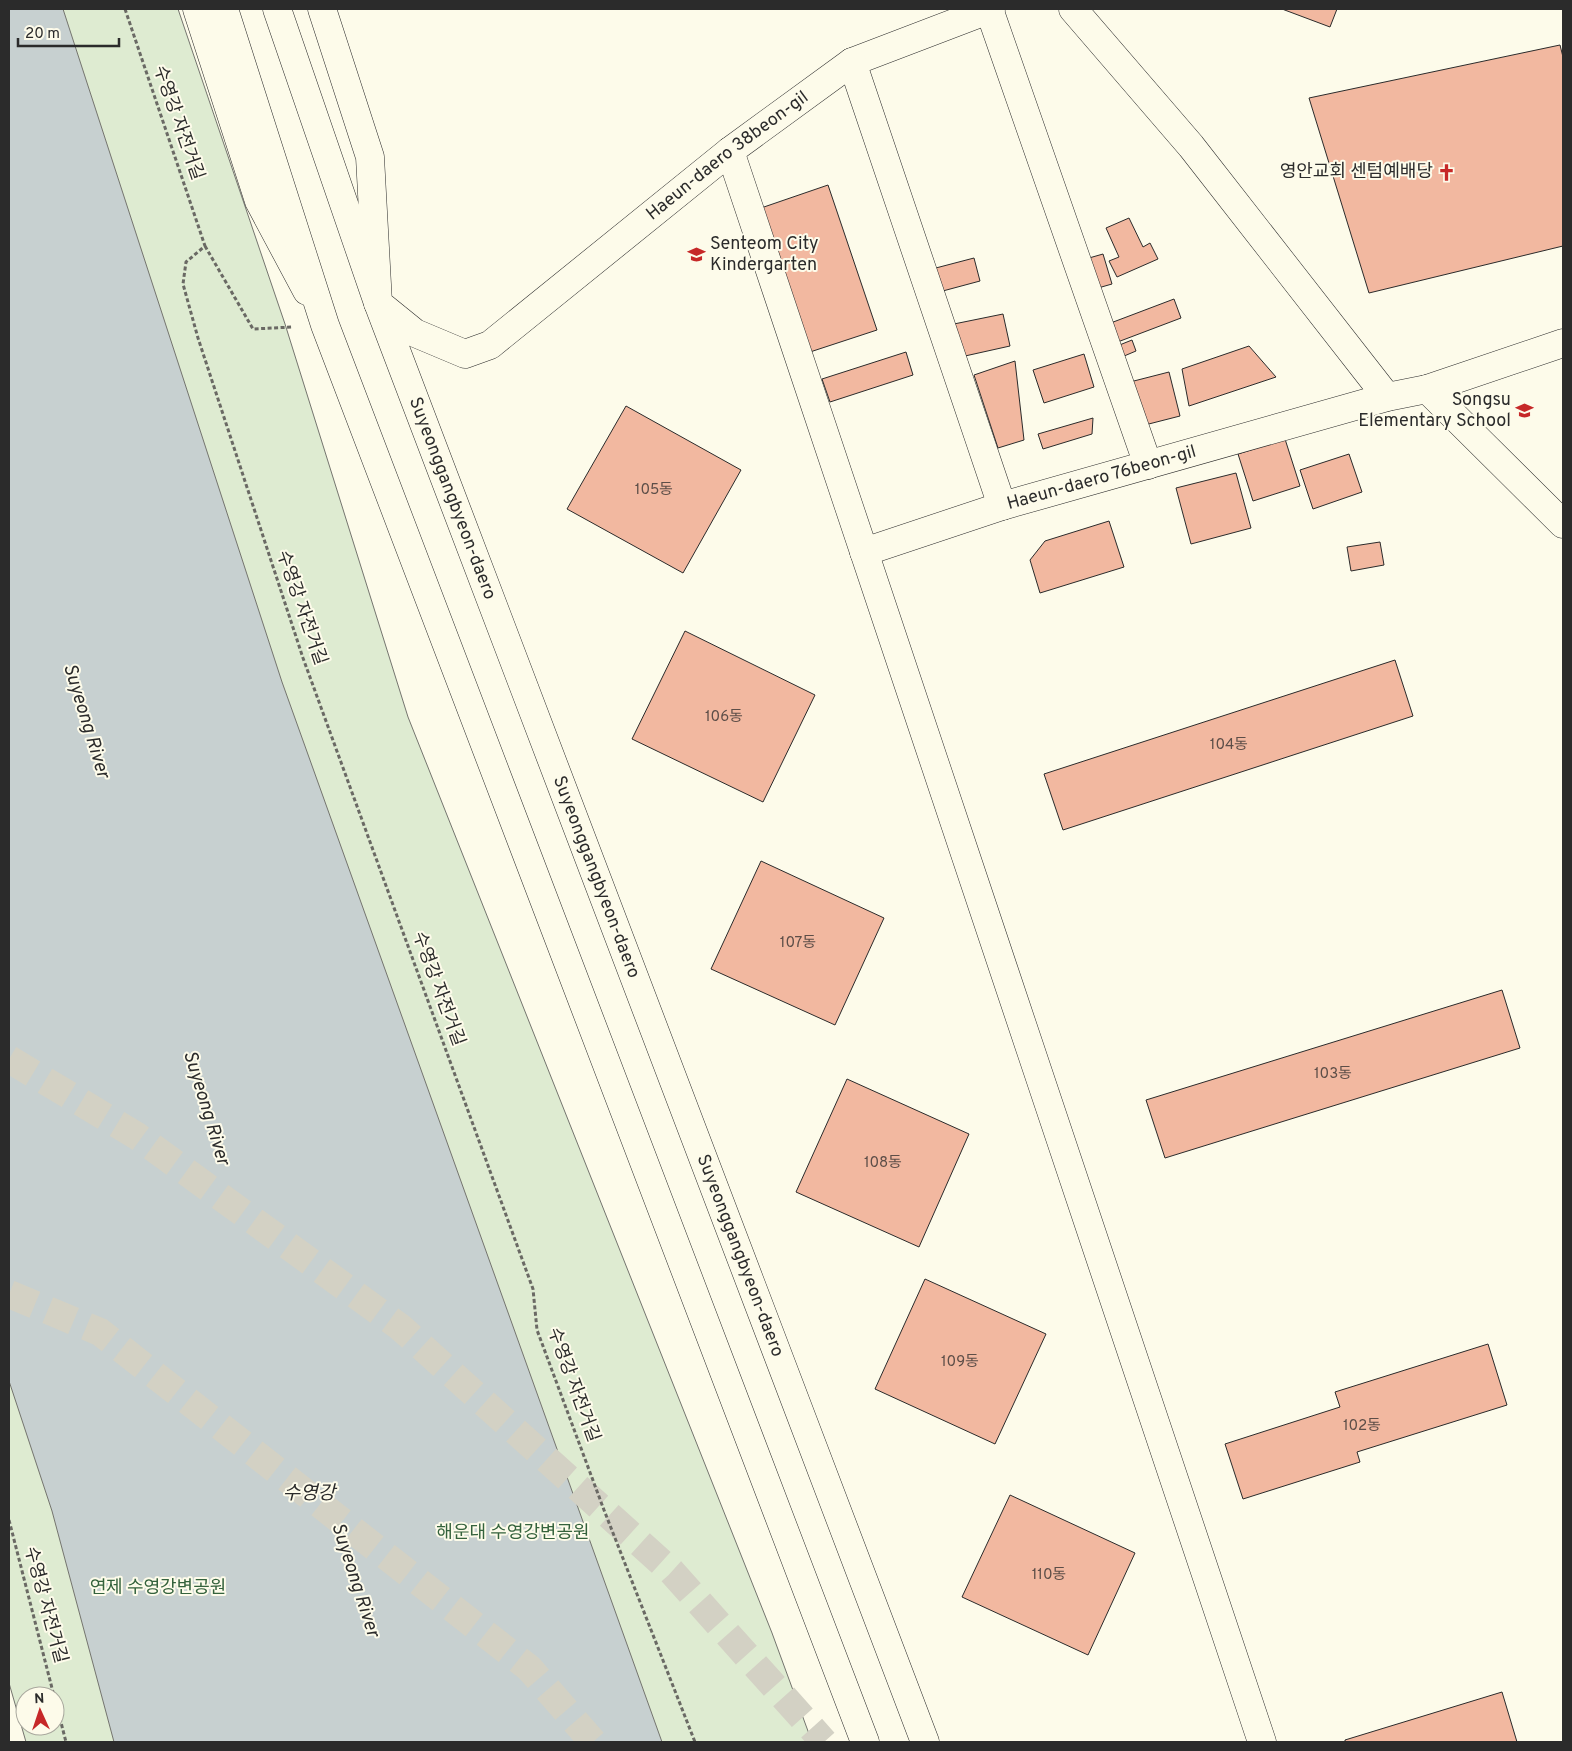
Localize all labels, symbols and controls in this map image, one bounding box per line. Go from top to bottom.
scale bar [18,15,119,47]
text: 20 m [25,25,60,44]
street label: 수영강 자전거길 [148,62,208,184]
street label: Haeun-daero 38beon-gil [642,86,813,226]
place label: 영안교회 센텀예배당 [1280,161,1433,184]
church icon: 영안교회 센텀예배당 [1437,162,1457,182]
place label: Senteom City Kindergarten [710,233,818,277]
school or university icon: Senteom City Kindergarten [686,244,706,264]
place label: Songsu Elementary School [1358,389,1511,433]
street label: Suyeonggangbyeon-daero [403,394,501,603]
school or university icon: Songsu Elementary School [1515,400,1535,420]
street label: Haeun-daero 76beon-gil [1004,440,1199,516]
house number: 105동 [635,481,673,500]
street label: 수영강 자전거길 [271,547,331,669]
water label: Suyeong River [57,661,115,783]
house number: 106동 [705,708,743,727]
house number: 104동 [1210,736,1248,755]
street label: Suyeonggangbyeon-daero [547,773,645,982]
street label: 수영강 자전거길 [407,929,469,1049]
house number: 107동 [780,934,816,953]
water label: Suyeong River [177,1048,235,1170]
house number: 103동 [1314,1065,1352,1084]
street label: Suyeonggangbyeon-daero [691,1151,789,1360]
house number: 108동 [864,1154,902,1173]
street label: 수영강 자전거길 [542,1325,604,1445]
house number: 109동 [941,1353,979,1372]
house number: 102동 [1343,1417,1381,1436]
water label: 수영강 [283,1482,338,1506]
water label: Suyeong River [325,1520,385,1642]
park label: 해운대 수영강변공원 [436,1522,590,1545]
street label: 수영강 자전거길 [18,1544,72,1666]
house number: 110동 [1032,1566,1066,1585]
park label: 연제 수영강변공원 [90,1577,226,1600]
north arrow [15,1686,65,1736]
text: N [34,1691,45,1708]

